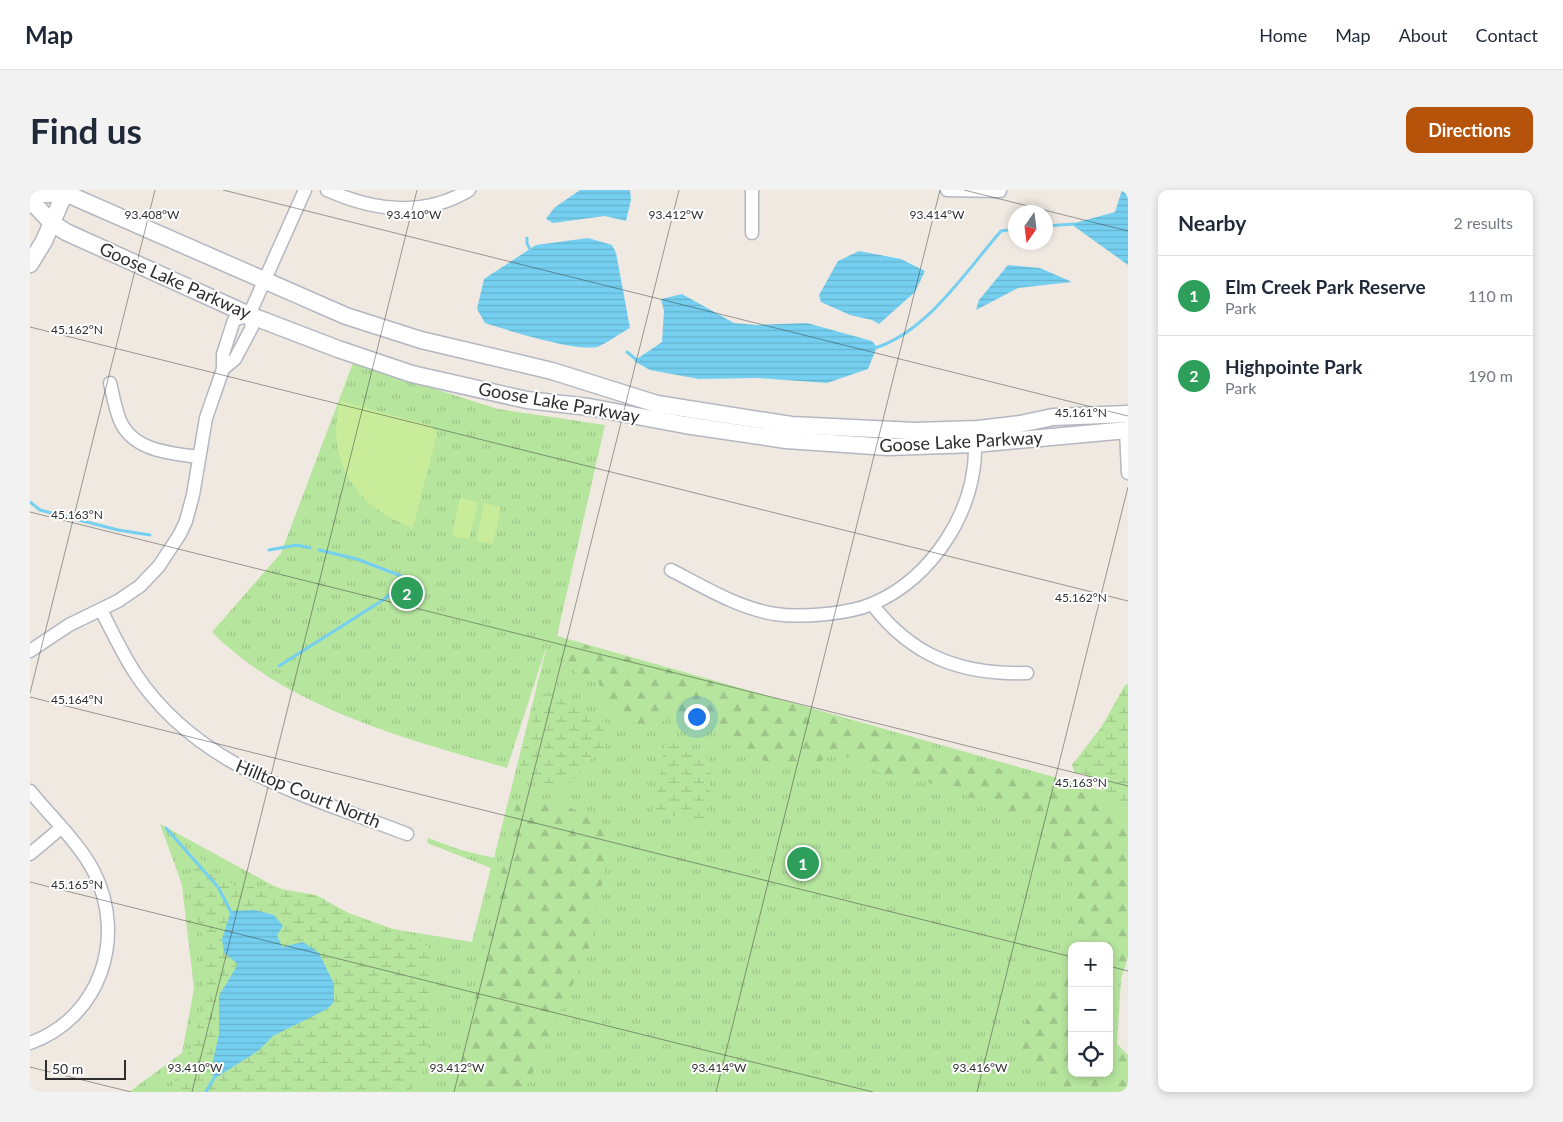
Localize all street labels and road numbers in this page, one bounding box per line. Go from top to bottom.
street label: Goose Lake Parkway [96,237,255,324]
street label: Goose Lake Parkway [477,377,642,427]
street label: Goose Lake Parkway [879,426,1044,456]
street label: Hilltop Court North [233,754,384,832]

